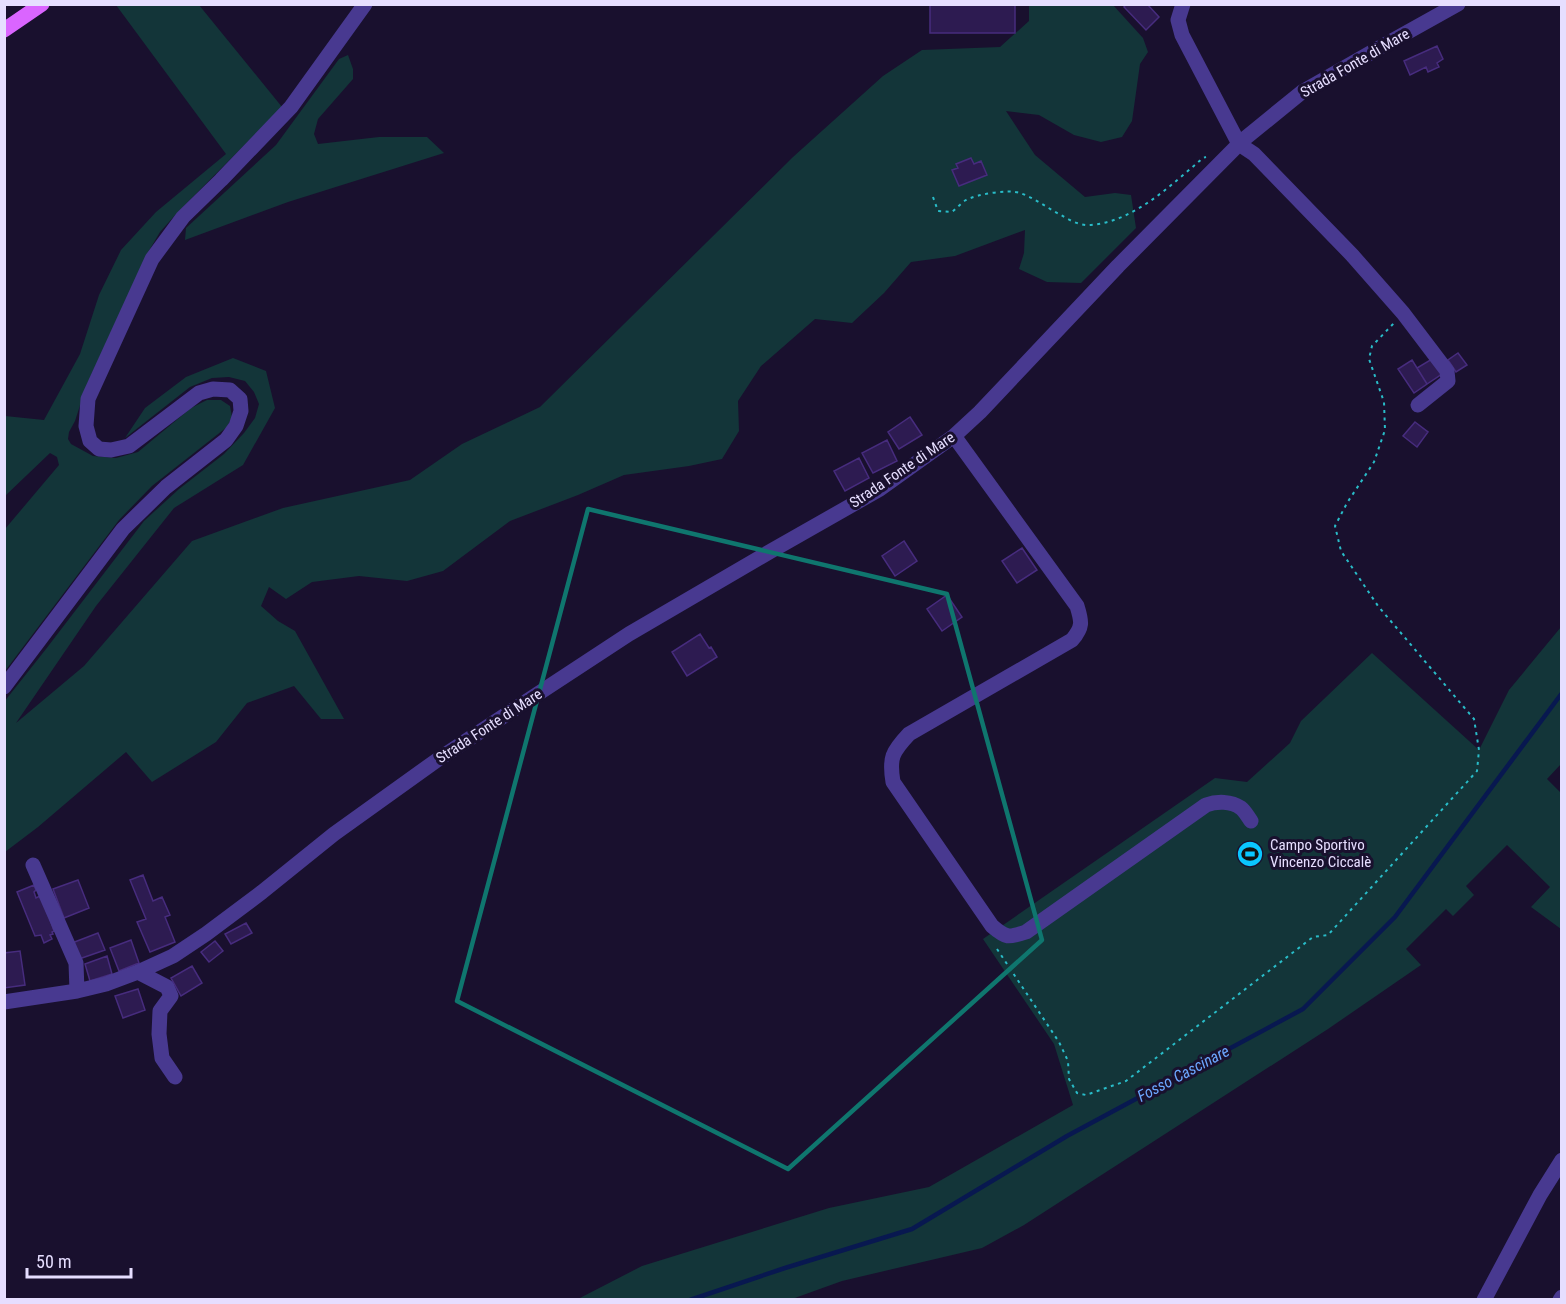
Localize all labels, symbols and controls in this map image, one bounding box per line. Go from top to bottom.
street label: Strada Fonte di Mare [1297,24,1413,102]
street label: Strada Fonte di Mare [846,428,958,512]
street label: Strada Fonte di Mare [433,685,545,767]
place label: Campo Sportivo Vincenzo Ciccalè [1270,836,1371,871]
sports icon: Campo Sportivo Vincenzo Ciccalè [1235,839,1265,869]
water label: Fosso Cascinare [1134,1041,1233,1106]
scale bar [27,1241,130,1279]
text: 50 m [36,1251,71,1272]

